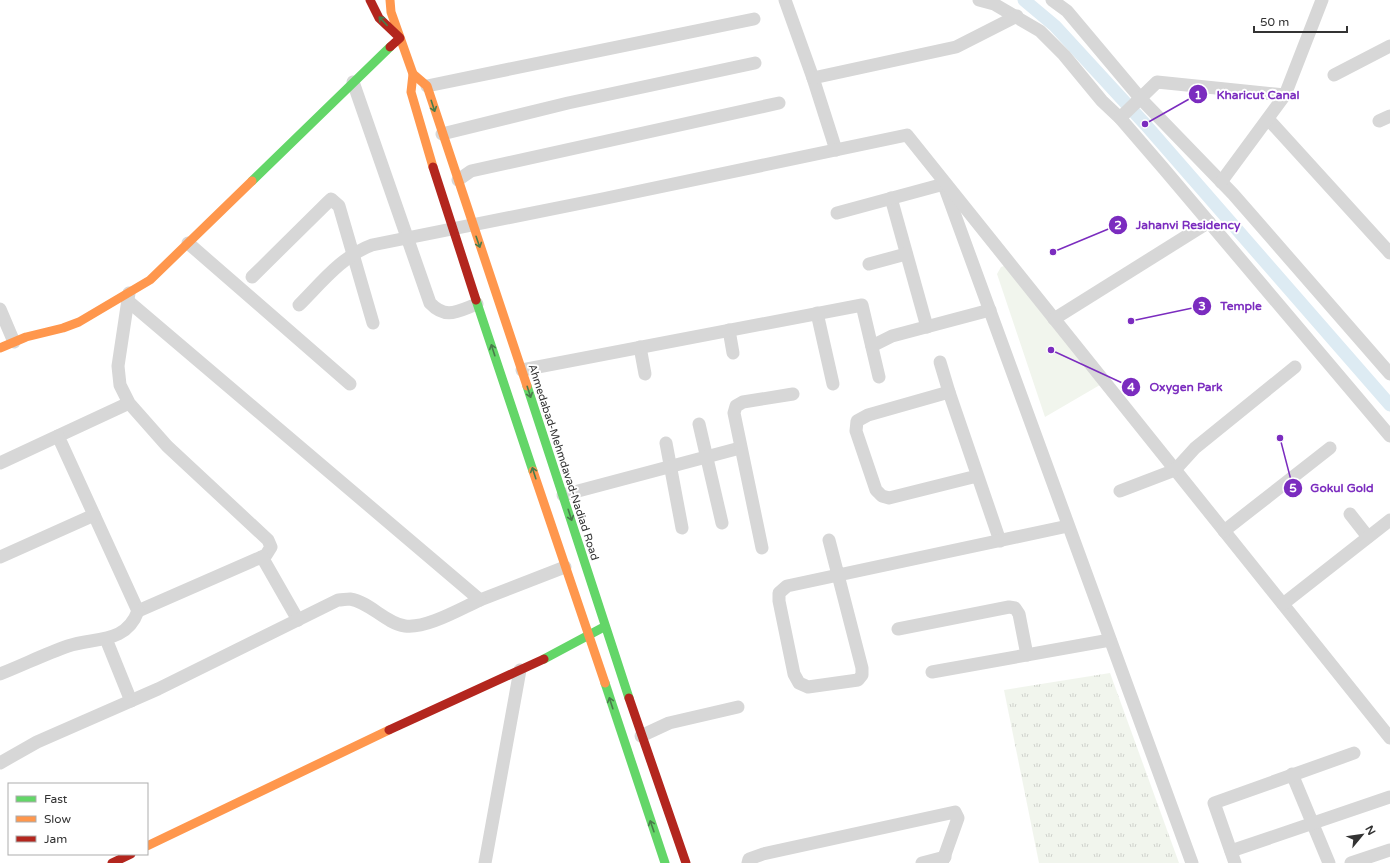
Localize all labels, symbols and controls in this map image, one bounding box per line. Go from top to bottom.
scale bar [1254,8,1347,34]
text: 50 m [1260,15,1289,29]
one-way arrow [378,16,387,26]
callout: Kharicut Canal [1188,82,1308,106]
text: 1 [1194,88,1202,102]
text: Kharicut Canal [1216,88,1300,102]
one-way arrow [430,99,437,112]
callout: Jahanvi Residency [1108,213,1248,237]
text: 2 [1114,218,1122,232]
text: Jahanvi Residency [1135,218,1241,233]
one-way arrow [475,236,482,249]
callout: Temple [1192,294,1270,318]
text: 3 [1198,299,1206,313]
text: Temple [1219,299,1262,314]
one-way arrow [488,345,496,357]
street label: Ahmedabad-Mehmdavad-Nadiad Road [526,362,602,562]
callout: Oxygen Park [1121,375,1230,399]
text: 4 [1127,380,1135,394]
text: Oxygen Park [1149,380,1223,395]
one-way arrow [526,385,533,398]
one-way arrow [530,467,537,480]
callout: Gokul Gold [1283,476,1382,500]
text: 5 [1289,481,1297,495]
text: Gokul Gold [1310,481,1374,495]
one-way arrow [567,509,574,522]
one-way arrow [606,697,614,709]
legend [8,783,148,855]
text: Fast [44,792,68,806]
text: Slow [44,812,71,826]
north arrow [1342,815,1382,855]
one-way arrow [648,820,655,833]
text: N [1362,823,1378,837]
text: Jam [44,832,67,846]

